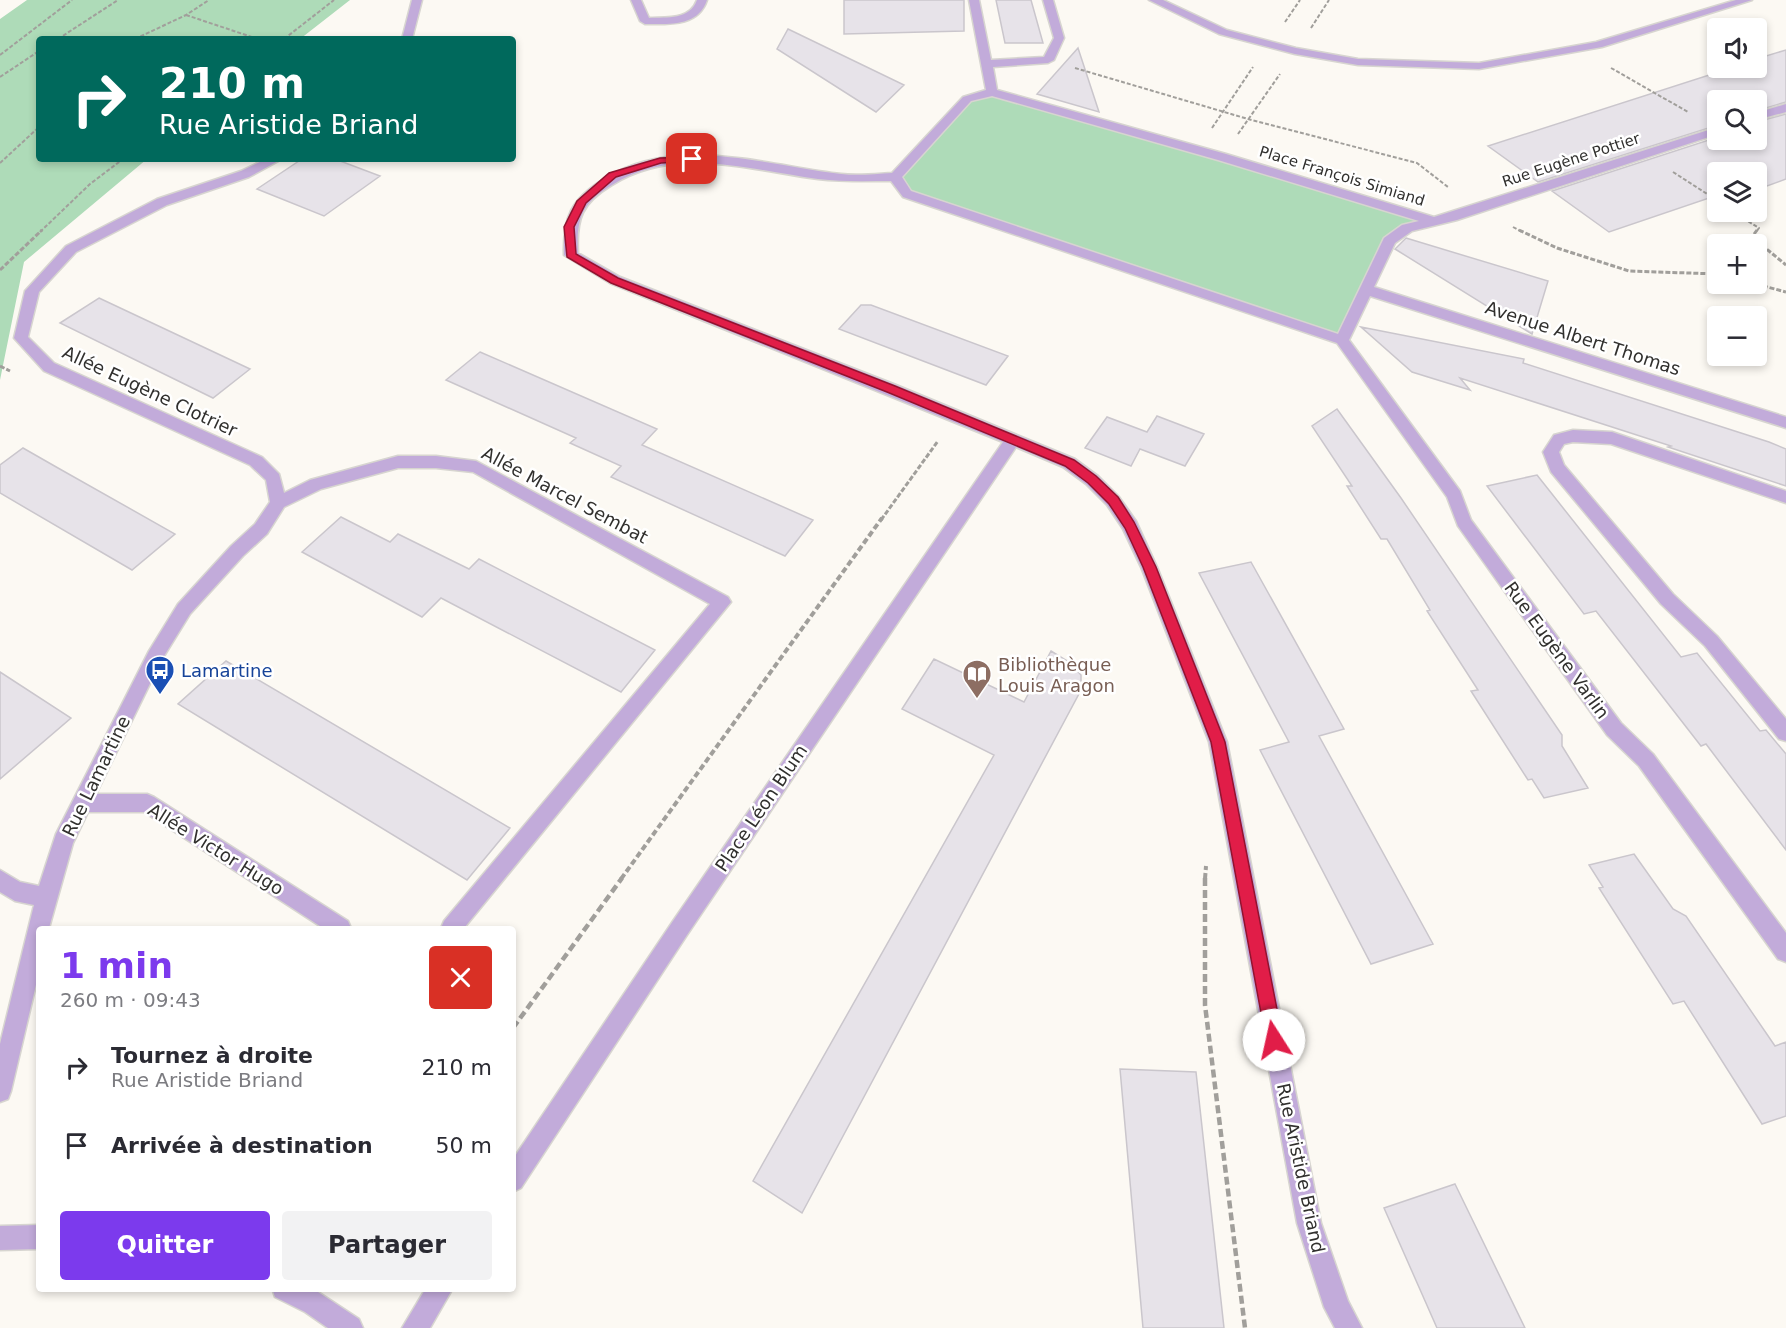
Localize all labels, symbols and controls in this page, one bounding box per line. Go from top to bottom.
map controls [1707,18,1767,366]
button: sound [1707,18,1767,78]
text: 210 m [159,59,305,108]
icon: right [60,60,138,138]
button: search [1707,90,1767,150]
text: Rue Aristide Briand [159,109,418,140]
street label: Rue Eugène Pottier [1500,129,1643,191]
pin [666,133,717,184]
icon: arrive [675,142,708,175]
street label: Place François Simiand [1257,142,1427,210]
button: layers [1707,162,1767,222]
button: + [1707,234,1767,294]
street label: Avenue Albert Thomas [1483,297,1683,379]
button: − [1707,306,1767,366]
street label: Allée Eugène Clotrier [59,341,241,441]
street label: Allée Marcel Sembat [478,442,652,548]
street label: Rue Eugène Varlin [1500,577,1614,723]
bus stop icon: Lamartine [144,654,176,696]
place label: Bibliothèque Louis Aragon [998,654,1115,696]
library icon: Bibliothèque Louis Aragon [961,658,993,700]
place label: Lamartine [181,660,273,681]
street label: Rue Lamartine [58,712,134,840]
street label: Place Léon Blum [711,740,811,876]
street label: Allée Victor Hugo [144,799,288,899]
text: 1 min [60,945,173,986]
button: close [429,946,492,1009]
text: 260 m · 09:43 [60,988,201,1012]
position arrow [1242,1008,1306,1072]
text: Tournez à droite [111,1043,313,1068]
icon: right [60,1051,93,1084]
text: 210 m [422,1055,492,1080]
text: Rue Aristide Briand [111,1068,303,1092]
street label: Rue Aristide Briand [1273,1081,1329,1255]
icon: arrive [60,1129,93,1162]
text: Arrivée à destination [111,1133,373,1158]
text: 50 m [436,1133,492,1158]
button: Quitter [60,1211,270,1280]
button: Partager [282,1211,492,1280]

